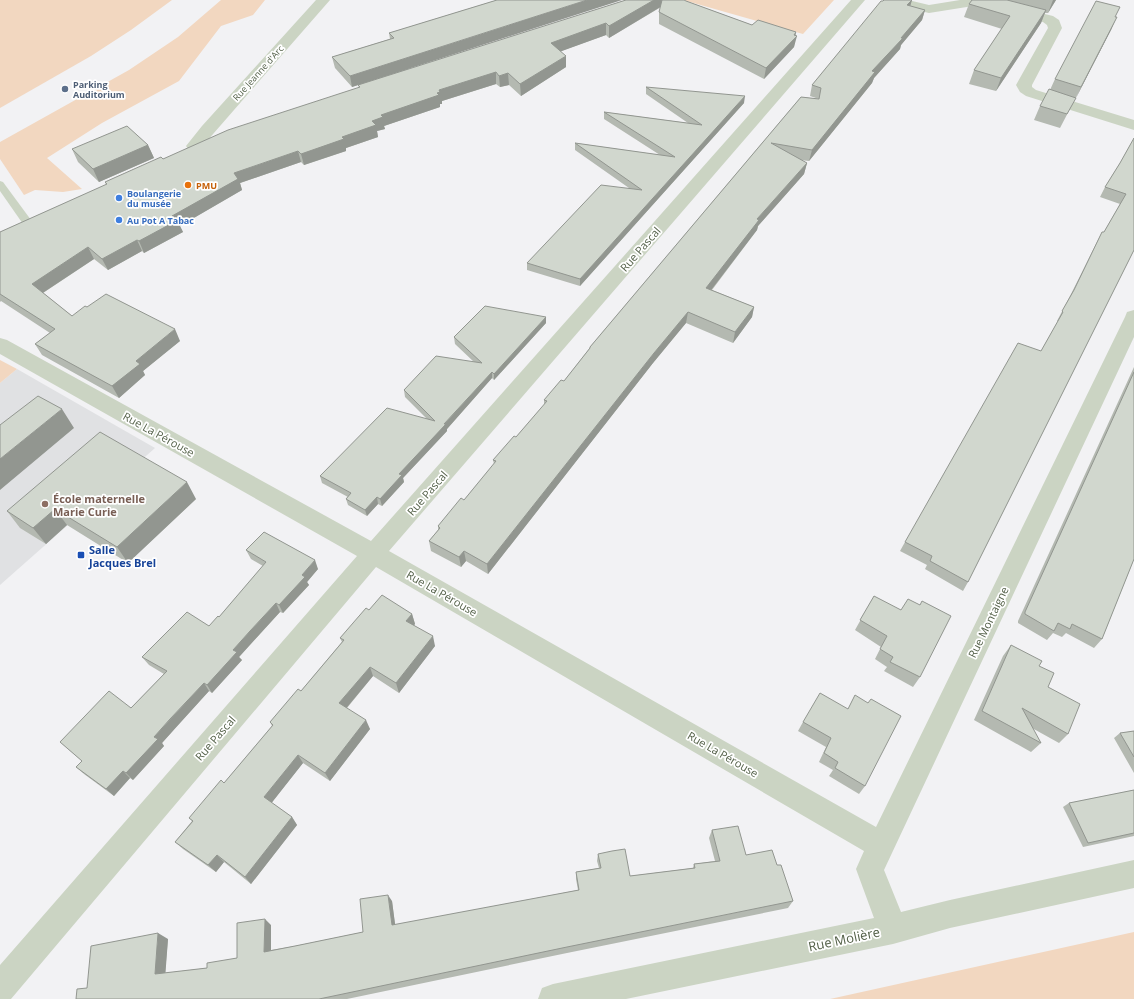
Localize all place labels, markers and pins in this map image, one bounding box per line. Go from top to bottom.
place label: Parking Auditorium [73,78,125,101]
marker: Parking Auditorium [60,84,70,94]
place label: PMU [196,179,217,192]
marker: PMU [183,180,193,190]
place label: Boulangerie du musée [127,187,181,210]
marker: Boulangerie du musée [114,193,124,203]
place label: Au Pot A Tabac [127,214,194,227]
marker: Au Pot A Tabac [114,215,124,225]
place label: École maternelle Marie Curie [53,491,145,519]
marker: École maternelle Marie Curie [40,499,50,509]
place label: Salle Jacques Brel [88,542,156,570]
marker: Salle Jacques Brel [76,550,86,560]

